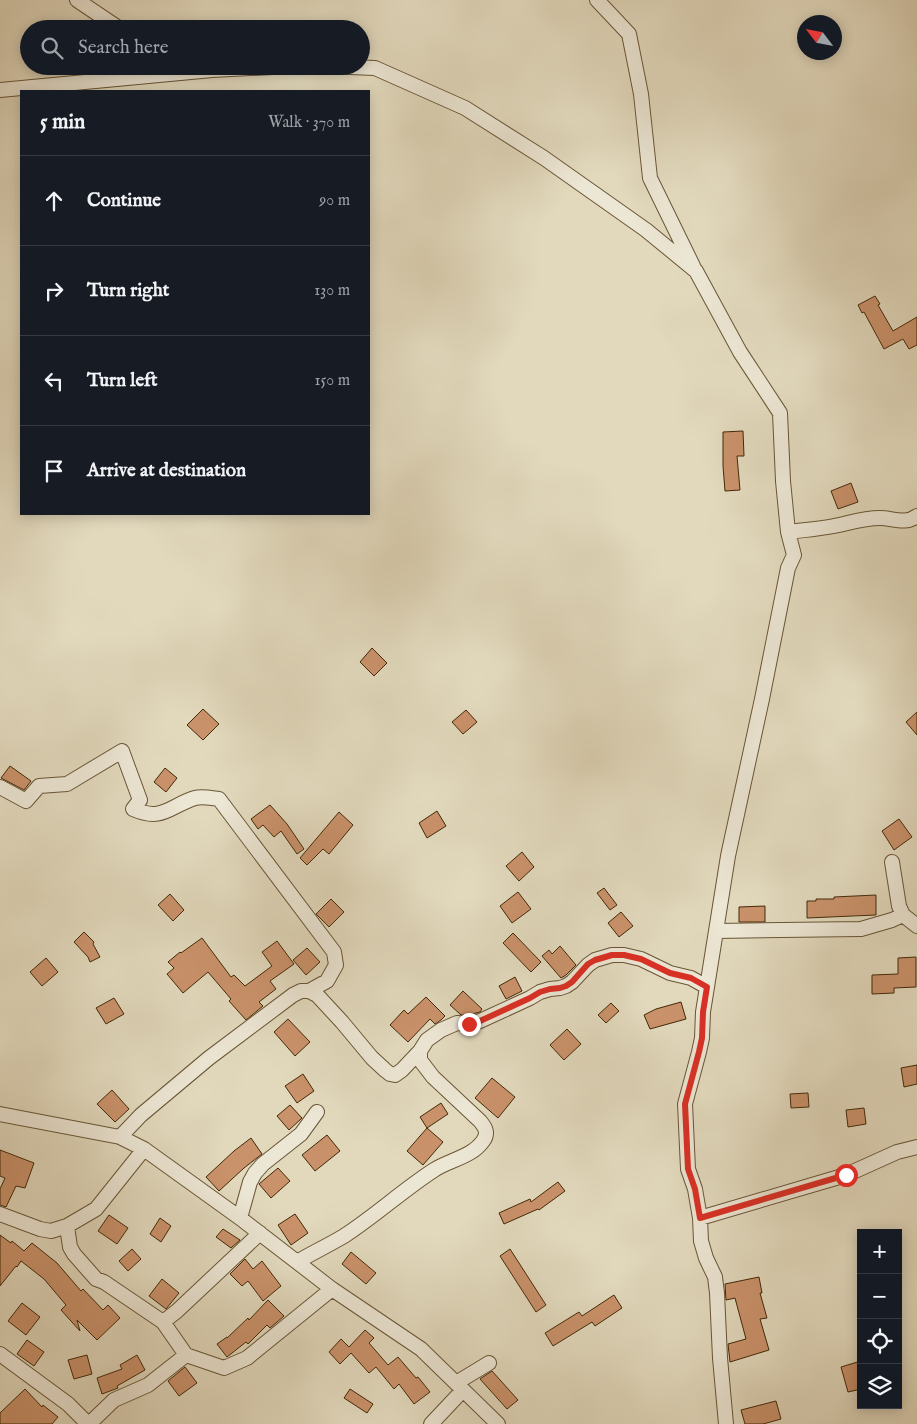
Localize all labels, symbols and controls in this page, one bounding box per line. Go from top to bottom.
north arrow [797,15,842,60]
search box [20,20,370,75]
icon: search [38,34,66,62]
text: Search here [78,36,169,60]
text: 5 min [40,109,85,136]
text: Walk · 370 m [268,113,350,133]
icon: ahead [40,187,68,215]
text: Continue [87,189,161,213]
text: 90 m [319,191,350,211]
icon: right [40,277,68,305]
text: Turn right [87,279,169,303]
text: 130 m [314,281,350,301]
icon: left [40,367,68,395]
text: Turn left [87,369,158,393]
text: 150 m [315,371,350,391]
icon: arrive [40,457,68,485]
text: Arrive at destination [87,459,246,483]
route end [458,1013,481,1036]
route start [835,1164,858,1187]
map controls [857,1229,902,1409]
button: + [857,1229,902,1274]
button: − [857,1274,902,1319]
button: locate [857,1319,902,1364]
button: layers [857,1364,902,1409]

